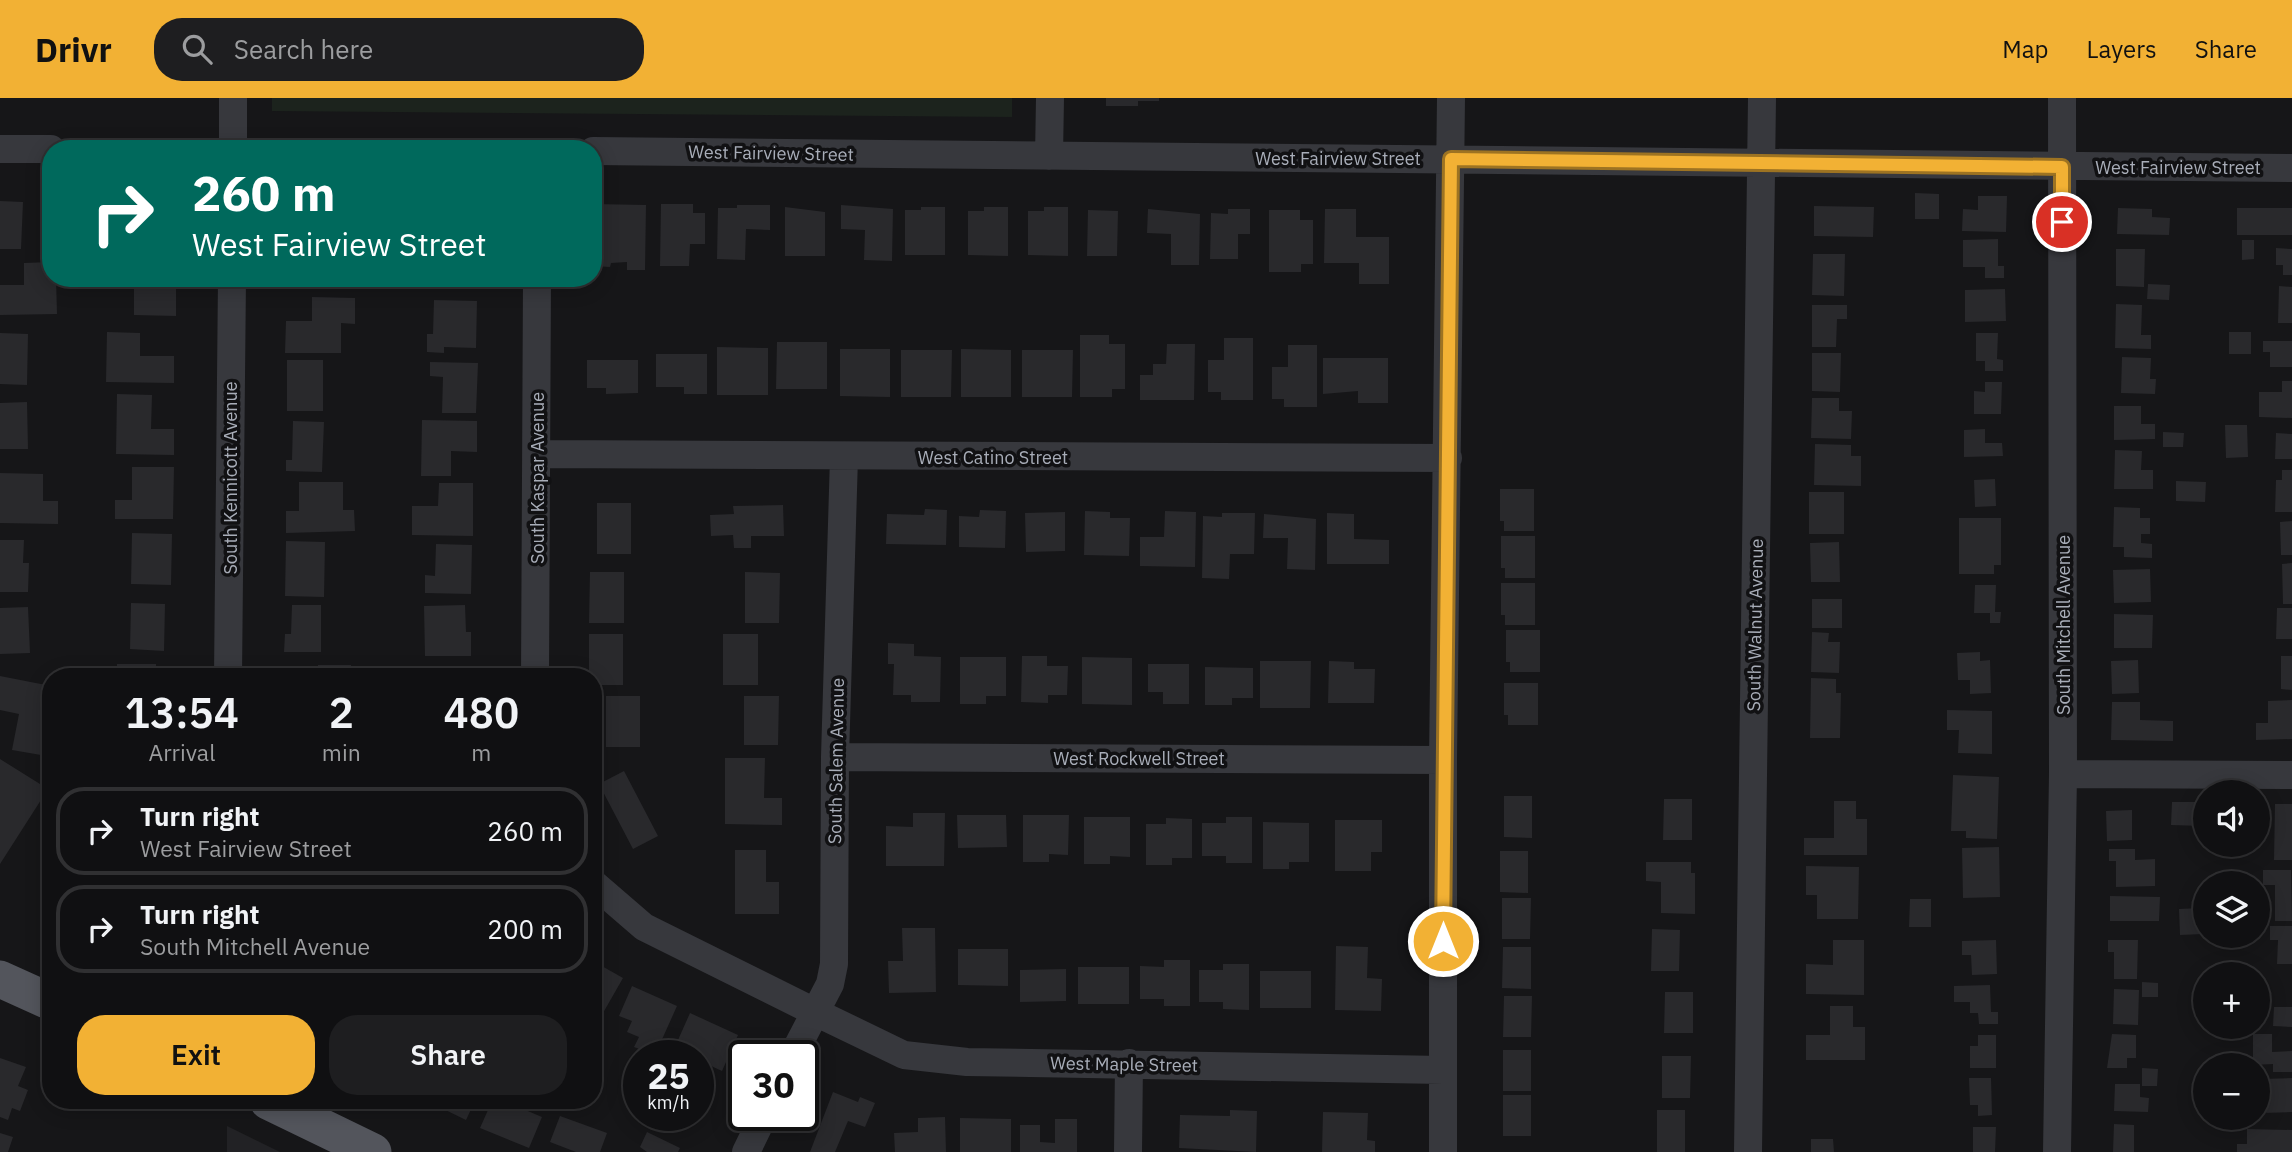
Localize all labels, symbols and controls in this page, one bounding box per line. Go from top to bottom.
search box [154,18,644,81]
text: Drivr [35,28,112,71]
icon: search [178,30,216,68]
text: Search here [234,32,373,66]
text: Map [2002,33,2049,65]
text: Layers [2087,33,2157,65]
text: Share [2195,33,2257,65]
street label: West Fairview Street [688,140,854,166]
street label: West Fairview Street [1255,147,1421,170]
street label: West Fairview Street [2095,156,2261,179]
text: 260 m [192,161,336,224]
icon: right [77,168,168,259]
pin [2032,192,2092,252]
icon: arrive [2043,203,2081,241]
text: West Fairview Street [192,223,487,265]
street label: South Kennicott Avenue [219,381,242,575]
street label: South Kaspar Avenue [526,392,549,564]
street label: West Catino Street [918,446,1068,469]
street label: South Mitchell Avenue [2052,535,2075,715]
street label: South Walnut Avenue [1742,538,1768,712]
street label: South Salem Avenue [823,677,849,844]
text: 13:54 [125,685,239,740]
text: 2 [329,685,354,740]
text: 480 [444,685,519,740]
text: Arrival [148,737,215,767]
text: min [322,737,361,767]
text: m [471,737,491,767]
street label: West Rockwell Street [1053,747,1225,770]
map controls [2193,780,2270,1130]
button: sound [2193,780,2270,857]
text: Turn right [140,799,259,833]
icon: right [81,812,119,850]
text: 260 m [487,814,563,848]
text: West Fairview Street [140,833,352,863]
button: layers [2193,871,2270,948]
text: Turn right [140,897,259,931]
position arrow [1406,904,1480,978]
icon: right [81,910,119,948]
text: 200 m [487,912,563,946]
text: South Mitchell Avenue [140,931,370,961]
button: + [2193,962,2270,1039]
button: Exit [77,1015,315,1095]
button: Share [329,1015,567,1095]
speed limit sign: 30 [728,1040,819,1131]
street label: West Maple Street [1050,1051,1198,1077]
text: 25 [647,1053,690,1099]
button: − [2193,1053,2270,1130]
text: km/h [647,1091,690,1114]

